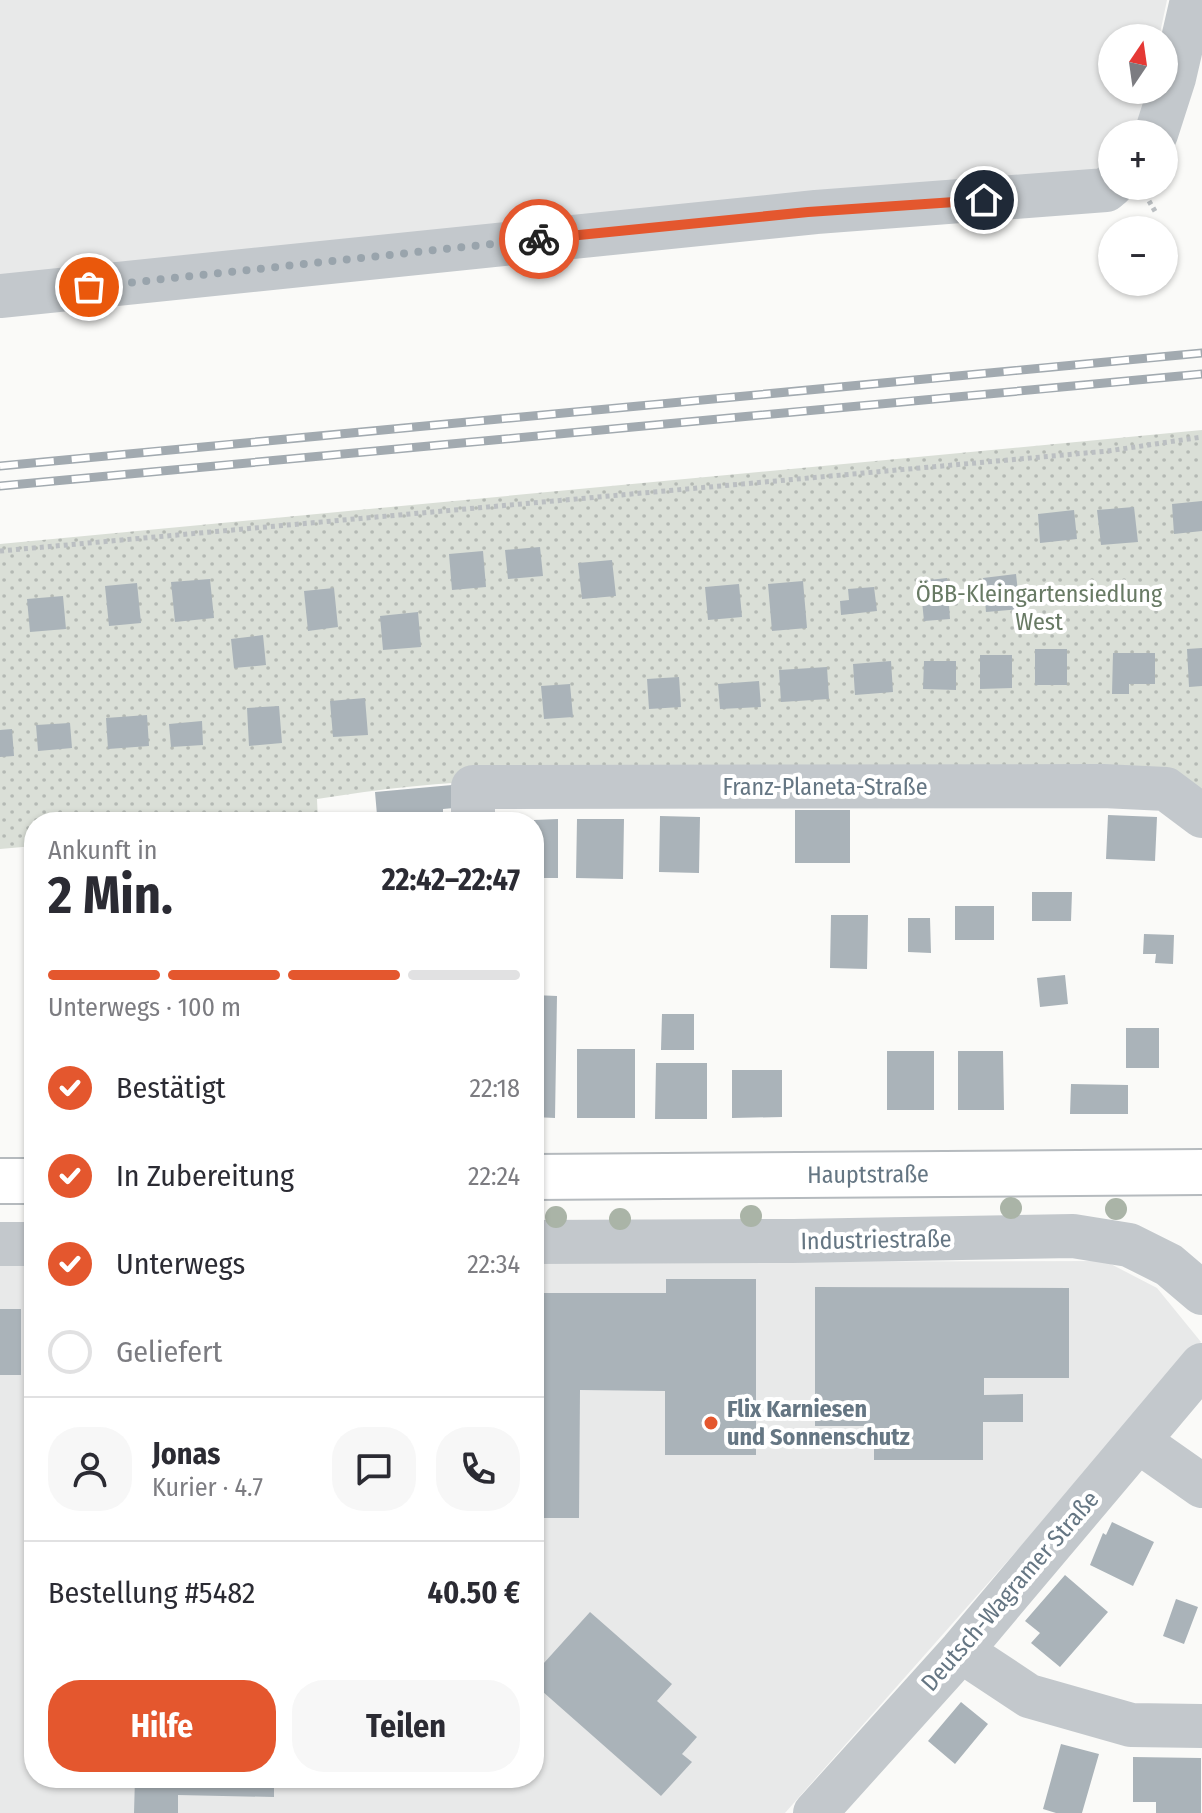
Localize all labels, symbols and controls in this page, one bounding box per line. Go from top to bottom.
north arrow [1098,24,1178,104]
map controls [1098,24,1178,296]
button: + [1098,120,1178,200]
pin [950,166,1018,234]
icon: home [962,178,1006,222]
courier [499,199,579,279]
button: − [1098,216,1178,296]
icon: bike [517,217,561,261]
pin [55,253,123,321]
icon: bag [67,265,111,309]
park label: ÖBB-Kleingartensiedlung West [916,580,1163,636]
street label: Franz-Planeta-Straße [722,773,928,801]
text: Ankunft in [48,835,157,866]
text: 22:42–22:47 [382,862,520,898]
text: 2 Min. [48,864,173,927]
text: Unterwegs · 100 m [48,992,241,1023]
icon: check [48,1066,92,1110]
text: Bestätigt [116,1070,226,1106]
text: 22:18 [469,1073,520,1104]
icon: check [48,1154,92,1198]
text: In Zubereitung [116,1158,294,1194]
street label: Hauptstraße [807,1160,929,1189]
text: 22:24 [468,1161,520,1192]
street label: Industriestraße [800,1225,952,1255]
icon: check [48,1242,92,1286]
text: Unterwegs [116,1246,245,1282]
text: 22:34 [467,1249,520,1280]
text: Geliefert [116,1334,222,1370]
place label: Flix Karniesen und Sonnenschutz [727,1395,910,1451]
marker: Flix Karniesen und Sonnenschutz [702,1414,720,1432]
button: person [48,1427,132,1511]
button: chat [332,1427,416,1511]
button: phone [436,1427,520,1511]
text: Jonas [152,1436,220,1472]
text: Kurier · 4.7 [152,1472,263,1503]
street label: Deutsch-Wagramer Straße [916,1485,1104,1697]
text: Bestellung #5482 [48,1575,255,1611]
text: 40.50 € [428,1575,520,1611]
button: Hilfe [48,1680,276,1772]
button: Teilen [292,1680,520,1772]

